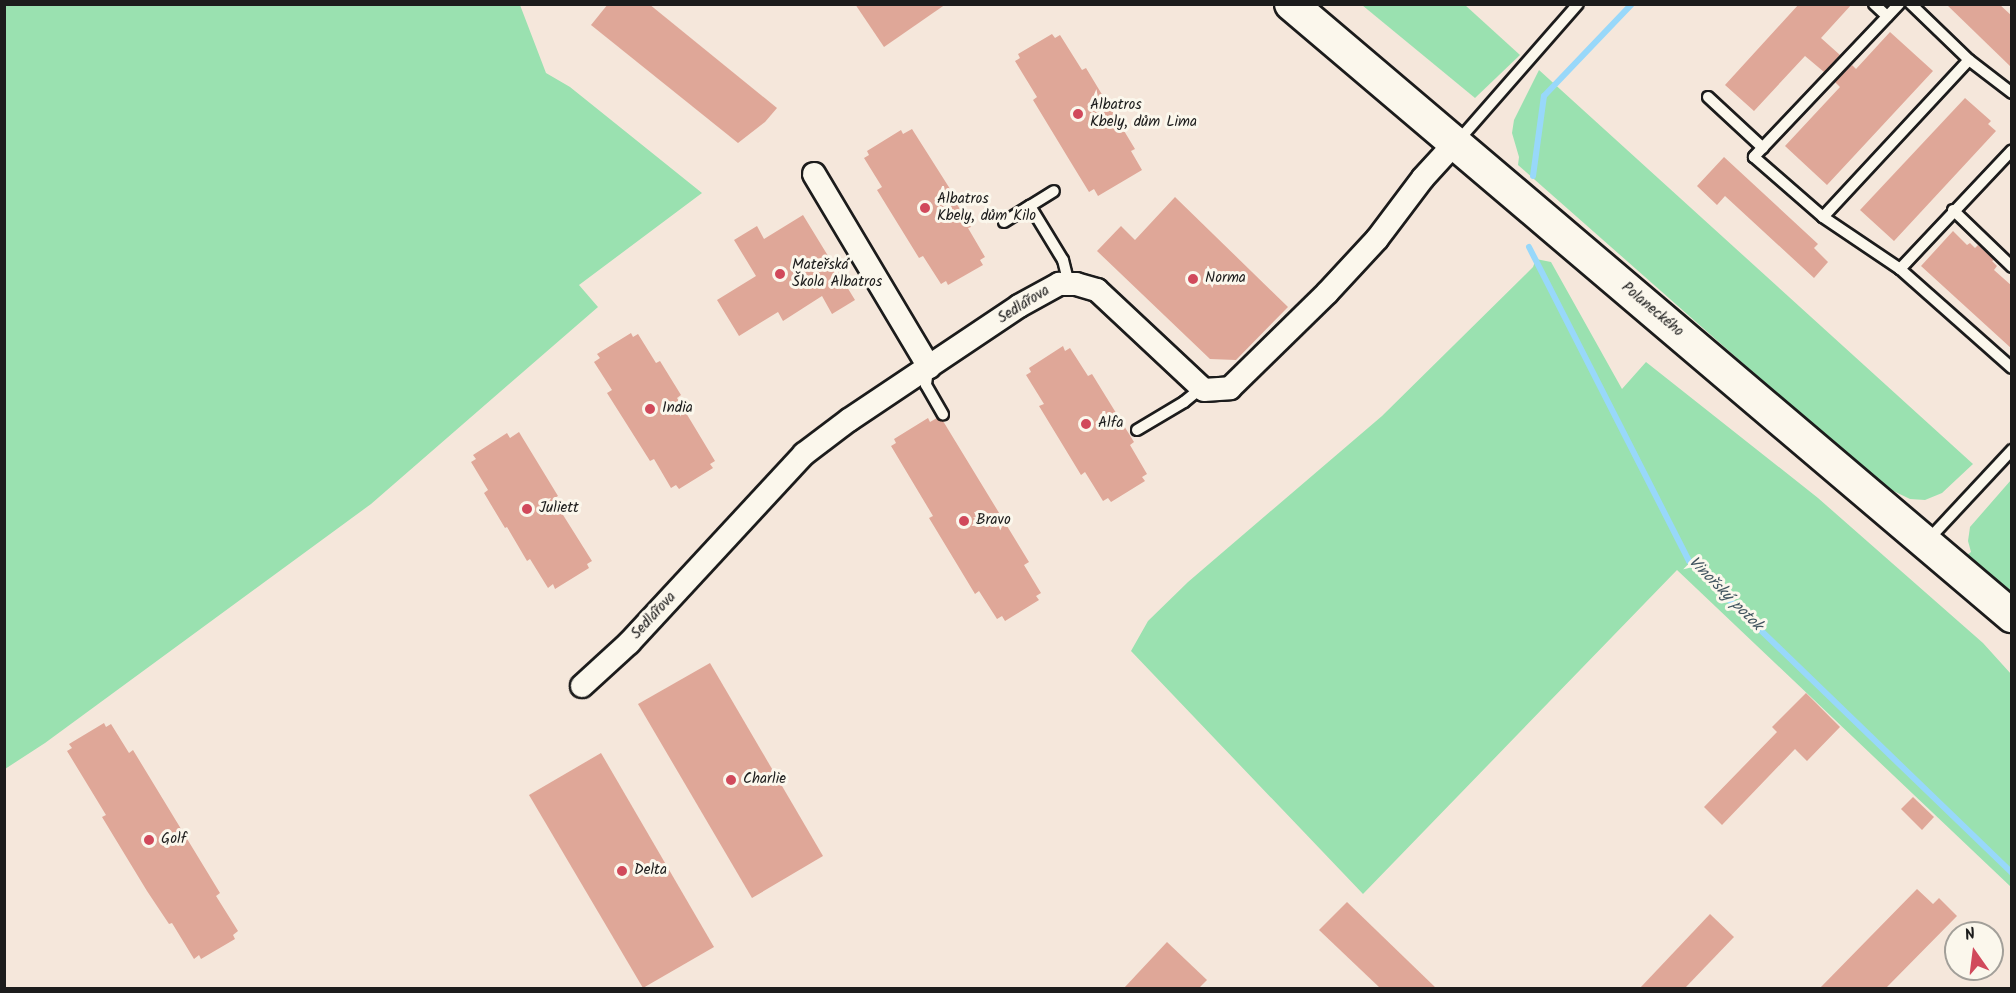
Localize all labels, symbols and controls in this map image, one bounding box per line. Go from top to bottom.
place label: Albatros Kbely, dům Lima [1090,96,1197,131]
marker: Albatros Kbely, dům Lima [1071,107,1085,121]
place label: Albatros Kbely, dům Kilo [937,190,1036,225]
marker: Albatros Kbely, dům Kilo [918,201,932,215]
place label: Mateřská Škola Albatros [792,256,882,291]
marker: Mateřská Škola Albatros [773,267,787,281]
place label: Norma [1205,270,1246,288]
marker: Norma [1186,272,1200,286]
street label: Polaneckého [1617,279,1687,341]
street label: Sedlářova [995,282,1053,328]
place label: India [662,400,693,418]
marker: India [643,402,657,416]
place label: Alfa [1098,415,1123,433]
marker: Alfa [1079,417,1093,431]
place label: Juliett [539,500,579,518]
marker: Juliett [520,502,534,516]
place label: Bravo [976,512,1011,530]
marker: Bravo [957,514,971,528]
water label: Vinořský potok [1684,553,1766,635]
street label: Sedlářova [628,589,680,643]
place label: Charlie [743,771,786,789]
marker: Charlie [724,773,738,787]
place label: Golf [161,831,186,849]
marker: Golf [142,833,156,847]
place label: Delta [634,862,667,880]
marker: Delta [615,864,629,878]
north arrow [1944,921,2004,981]
text: N [1962,922,1978,948]

